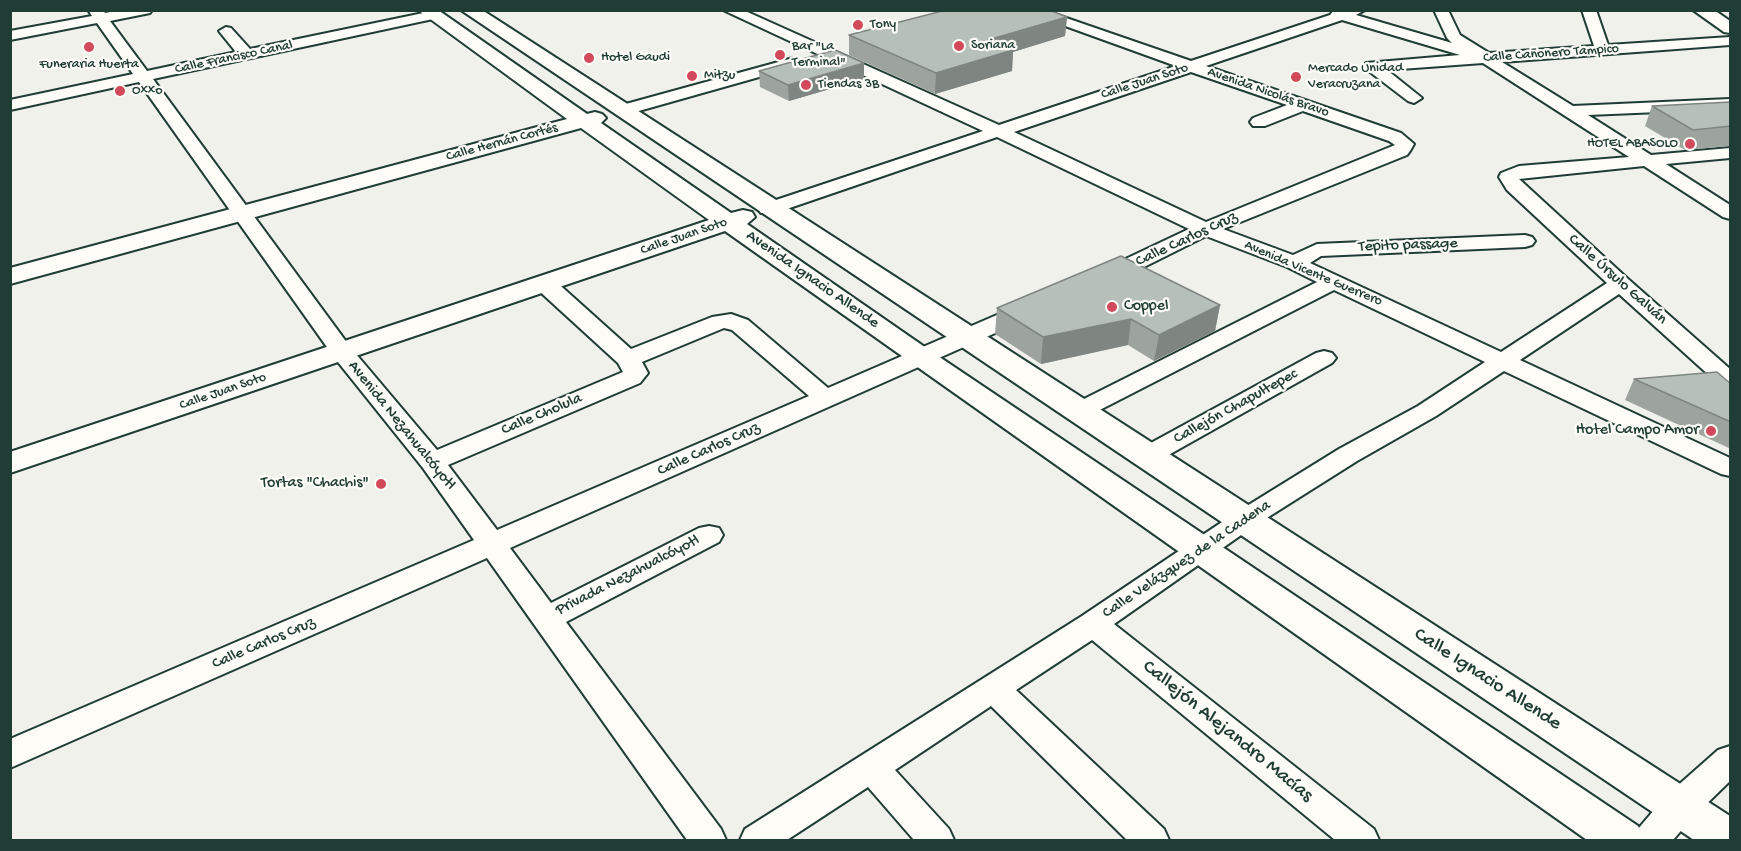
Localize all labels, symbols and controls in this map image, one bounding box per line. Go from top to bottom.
place label: Tony [870,17,896,33]
marker: Tony [851,18,865,32]
street label: Calle Francisco Canal [174,37,294,79]
place label: Soriana [971,38,1015,54]
place label: Bar "La Terminal" [792,39,846,72]
marker: Soriana [952,39,966,53]
marker: Funeraria Huerta [82,40,96,54]
street label: Calle Cañonero Tampico [1483,41,1619,67]
marker: Bar "La Terminal" [773,48,787,62]
place label: Hotel Gaudi [601,50,670,66]
marker: Hotel Gaudi [582,51,596,65]
place label: Funeraria Huerta [39,57,139,73]
street label: Calle Juan Soto [1099,60,1191,104]
place label: Mercado Unidad Veracruzana [1308,61,1403,94]
street label: Avenida Nicolás Bravo [1205,64,1331,122]
place label: Mitzu [704,68,735,84]
marker: Mitzu [685,69,699,83]
marker: Mercado Unidad Veracruzana [1289,70,1303,84]
place label: Tiendas 3B [818,77,879,93]
marker: Tiendas 3B [799,78,813,92]
place label: Oxxo [132,83,162,99]
marker: Oxxo [113,84,127,98]
street label: Calle Hernán Cortés [445,120,559,166]
place label: HOTEL ABASOLO [1587,136,1678,152]
marker: HOTEL ABASOLO [1683,137,1697,151]
street label: Calle Carlos Cruz [1133,208,1241,272]
street label: Calle Juan Soto [638,214,730,260]
street label: Avenida Ignacio Allende [742,227,882,333]
street label: Calle Úrsulo Galván [1564,231,1670,329]
street label: Tepito passage [1358,235,1458,257]
street label: Avenida Vicente Guerrero [1241,237,1385,311]
place label: Coppel [1124,297,1169,317]
marker: Coppel [1105,300,1119,314]
street label: Avenida Nezahualcóyotl [343,357,459,495]
street label: Callejón Chapultepec [1171,365,1301,449]
street label: Calle Juan Soto [177,369,269,415]
street label: Calle Cholula [499,389,585,441]
street label: Calle Carlos Cruz [655,419,763,481]
place label: Hotel Campo Amor [1576,421,1699,441]
marker: Hotel Campo Amor [1704,424,1718,438]
place label: Tortas "Chachis" [261,474,369,494]
marker: Tortas "Chachis" [374,477,388,491]
street label: Calle Velázquez de la Cadena [1099,496,1275,624]
street label: Privada Nezahualcóyotl [553,531,703,621]
street label: Calle Carlos Cruz [209,614,319,674]
street label: Calle Ignacio Allende [1409,623,1565,737]
street label: Callejón Alejandro Macías [1137,656,1317,808]

